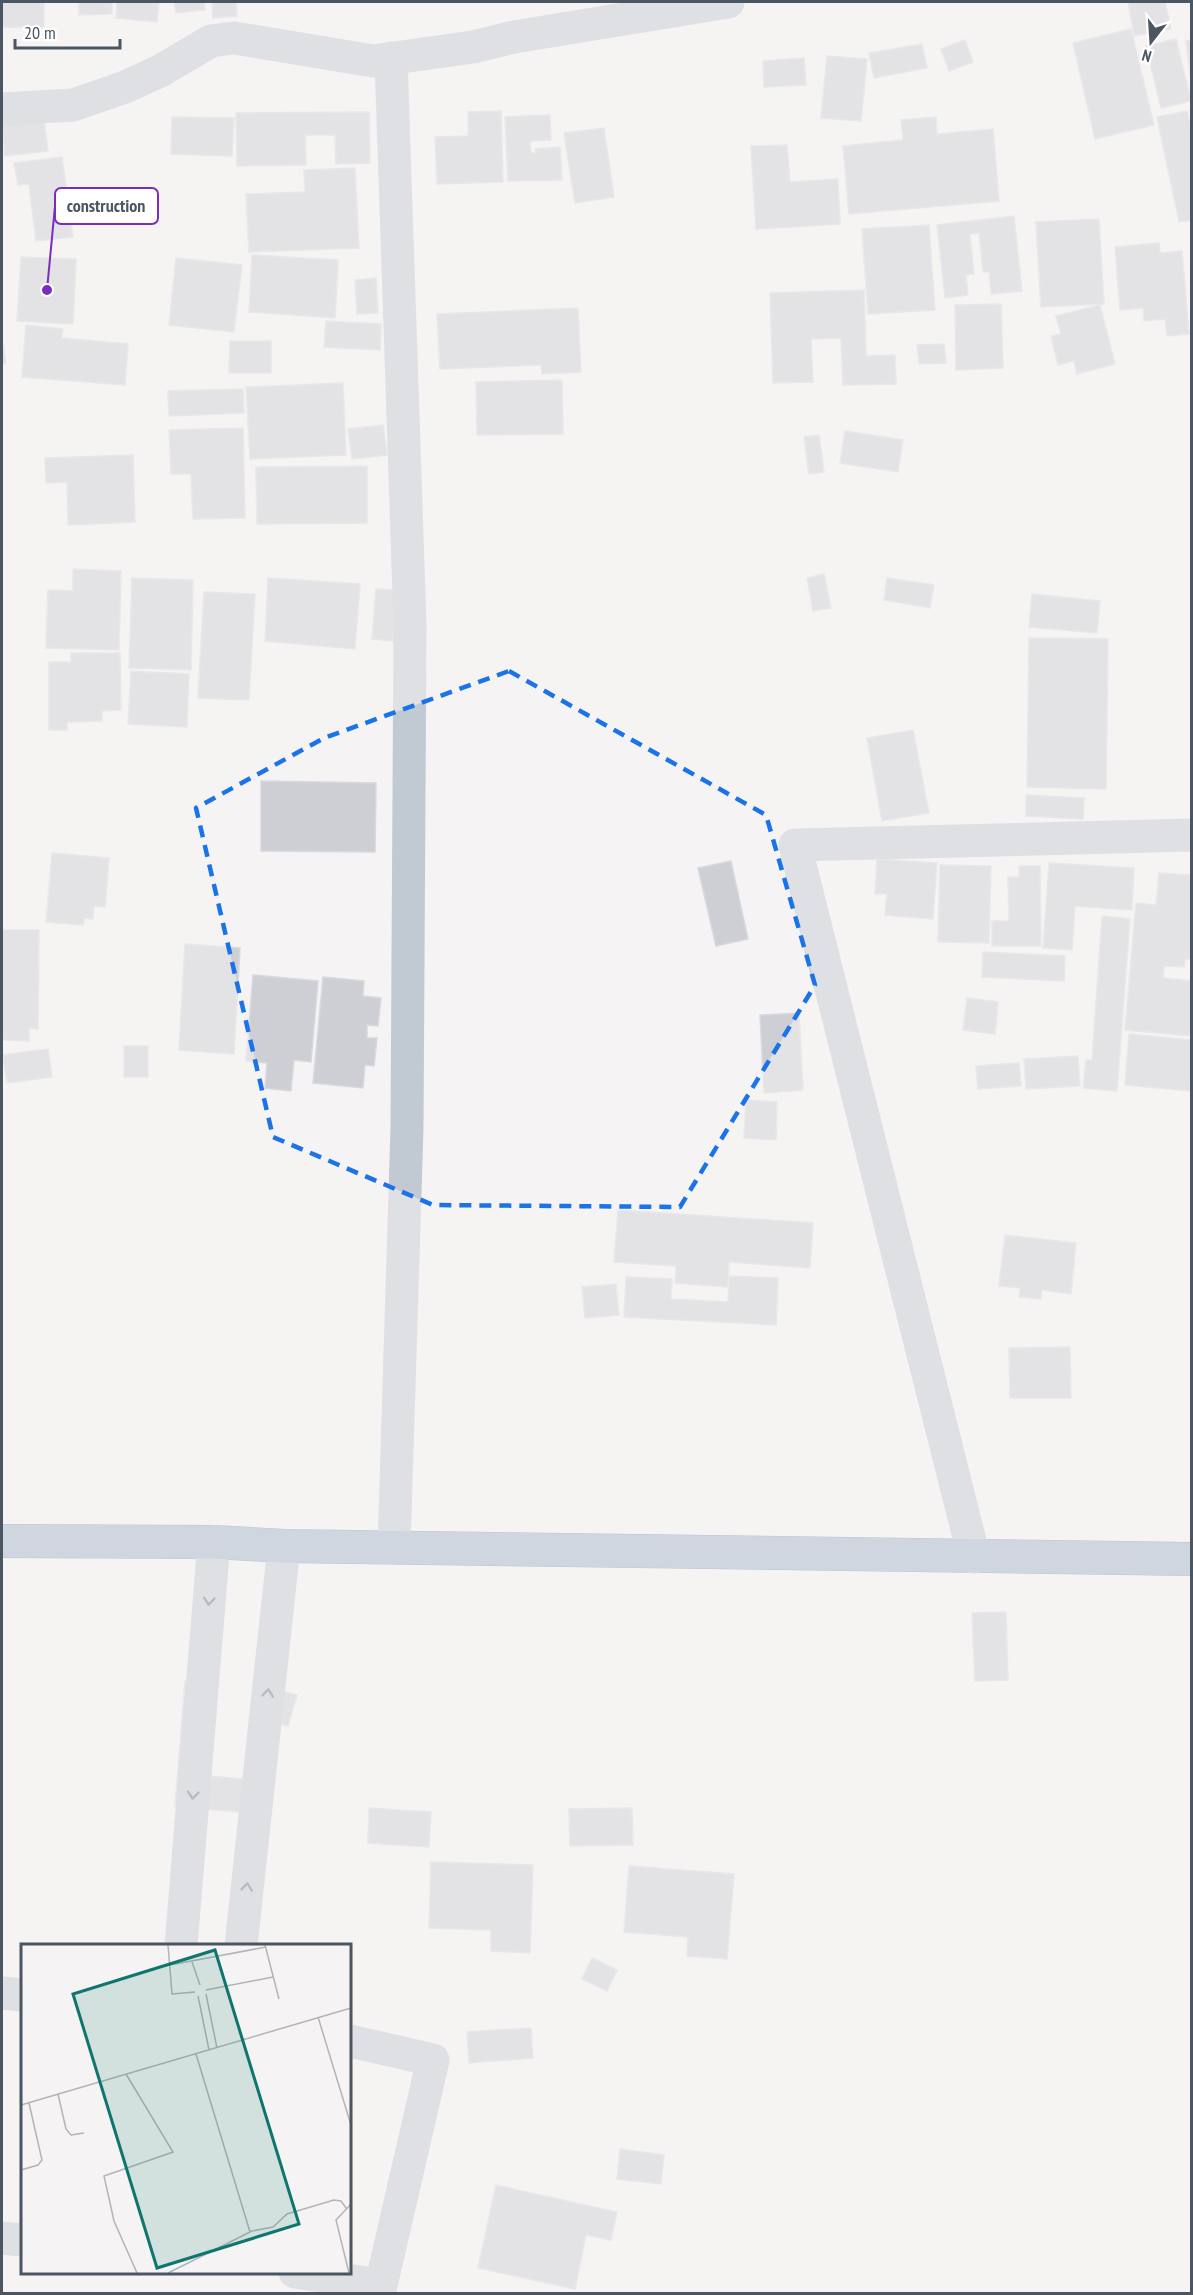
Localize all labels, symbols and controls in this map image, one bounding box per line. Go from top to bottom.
scale bar [15,12,120,50]
north arrow [1121,12,1181,72]
text: 20 m [24,21,56,44]
text: N [1140,46,1154,67]
callout: construction [55,188,158,224]
text: construction [67,194,145,217]
one-way arrow [203,1596,216,1605]
one-way arrow [261,1689,274,1698]
one-way arrow [187,1790,200,1799]
one-way arrow [240,1883,253,1892]
inset map [21,1944,351,2274]

